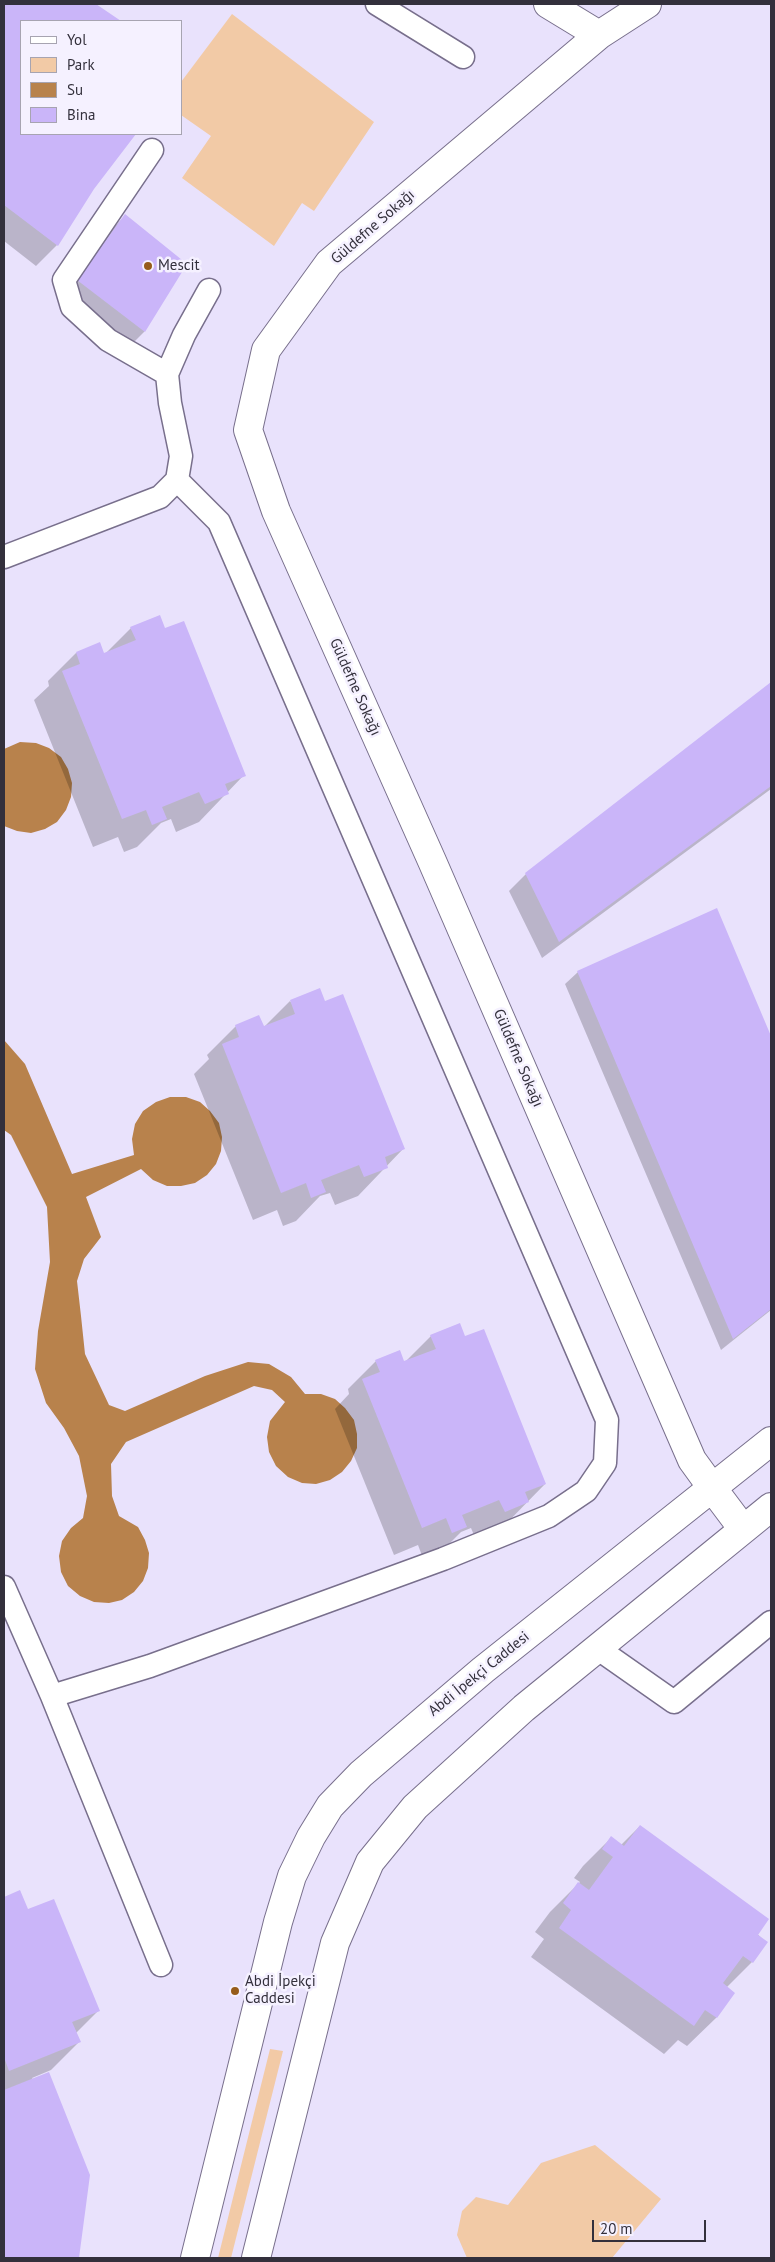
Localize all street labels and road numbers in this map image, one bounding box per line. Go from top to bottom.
street label: Güldefne Sokağı [328,186,418,268]
street label: Güldefne Sokağı [325,636,385,738]
street label: Güldefne Sokağı [489,1006,547,1110]
street label: Abdi İpekçi Caddesi [425,1628,533,1720]

